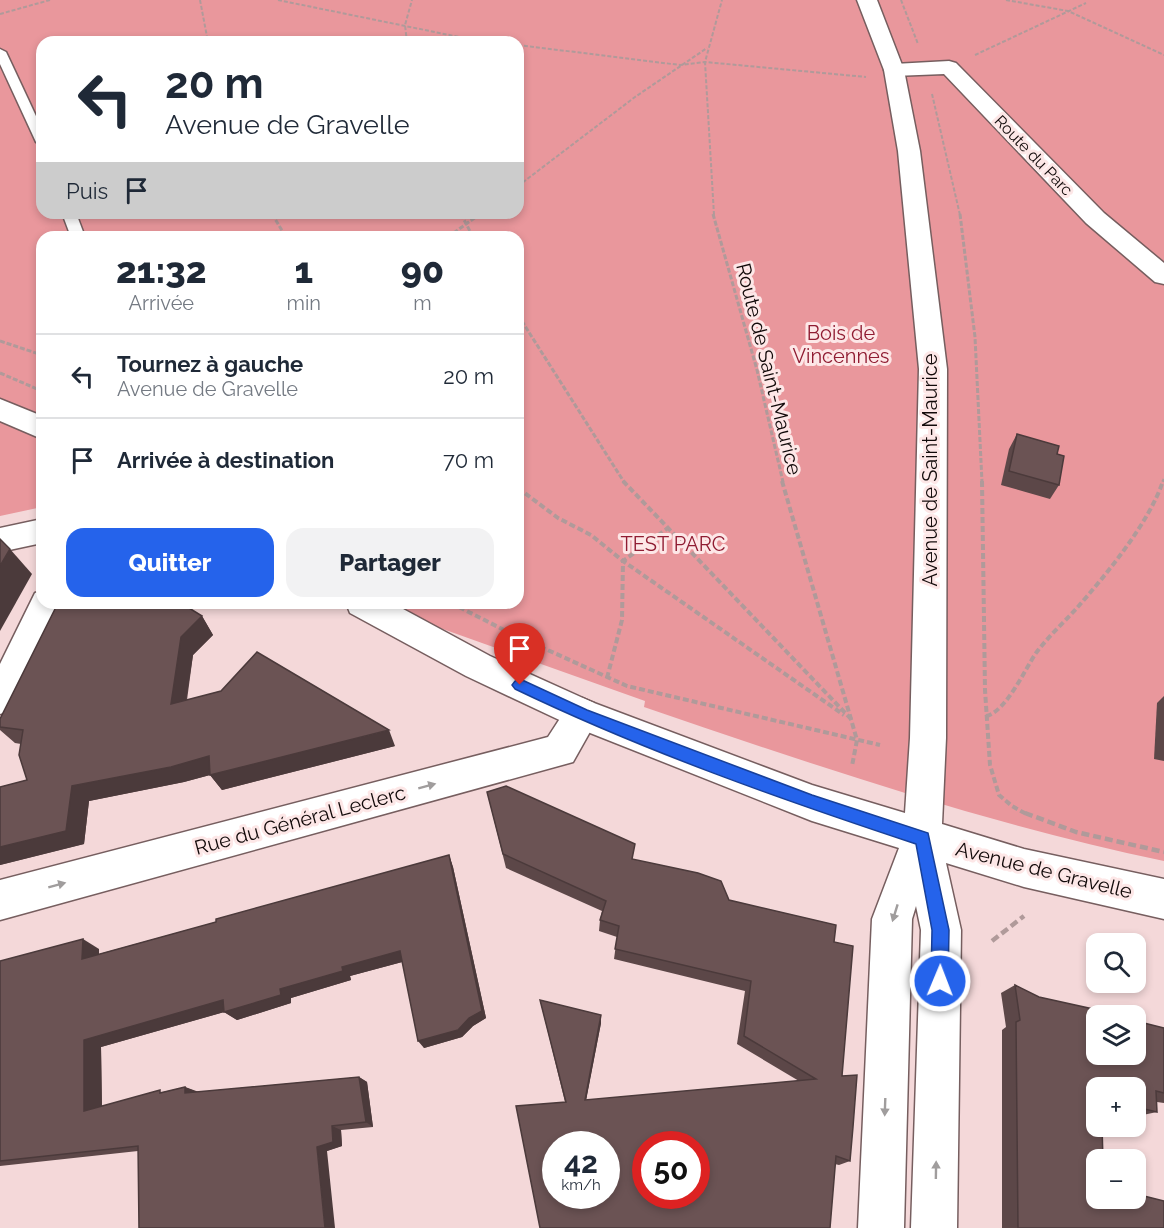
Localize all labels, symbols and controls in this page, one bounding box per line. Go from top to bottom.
text: 20 m [165,59,264,108]
icon: left [66,60,144,138]
text: Avenue de Gravelle [165,109,409,140]
street label: Route du Parc [991,111,1077,200]
icon: arrive [120,174,153,207]
text: Puis [66,178,108,204]
text: 21:32 [116,249,207,291]
text: 1 [294,249,313,291]
text: 90 [401,249,444,291]
street label: Route de Saint-Maurice [731,261,807,478]
text: Arrivée [128,291,194,315]
text: min [287,291,321,315]
text: m [413,291,432,315]
park label: Bois de Vincennes [793,321,889,368]
text: Tournez à gauche [117,351,303,377]
street label: Avenue de Saint-Maurice [918,353,942,586]
icon: left [66,360,99,393]
text: 20 m [443,363,494,389]
text: Avenue de Gravelle [117,377,298,401]
icon: arrive [66,444,99,477]
text: Arrivée à destination [117,447,334,473]
text: 70 m [443,447,494,473]
button: Quitter [66,528,274,597]
button: Partager [286,528,494,597]
park label: TEST PARC [621,532,726,556]
pin [494,623,545,685]
icon: arrive [503,632,536,665]
street label: Rue du Général Leclerc [192,780,408,860]
one-way arrow [419,781,437,790]
street label: Avenue de Gravelle [953,836,1135,904]
one-way arrow [48,880,66,889]
one-way arrow [890,904,899,922]
map controls [1086,933,1146,1209]
button: search [1086,933,1146,993]
position arrow [908,949,972,1013]
button: layers [1086,1005,1146,1065]
button: + [1086,1077,1146,1137]
one-way arrow [881,1098,890,1117]
speed limit sign: 50 [632,1131,710,1209]
text: 42 [564,1145,598,1180]
button: − [1086,1149,1146,1209]
one-way arrow [931,1160,940,1179]
text: km/h [561,1176,601,1194]

